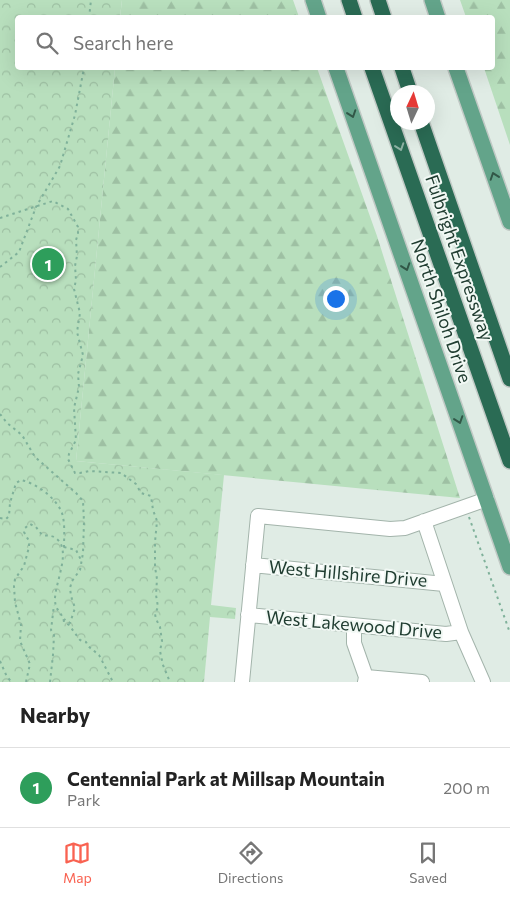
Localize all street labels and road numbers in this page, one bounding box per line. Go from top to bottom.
street label: Fulbright Expressway [421,172,499,344]
street label: North Shiloh Drive [407,236,477,386]
street label: West Hillshire Drive [268,555,428,591]
street label: West Lakewood Drive [265,605,443,643]

